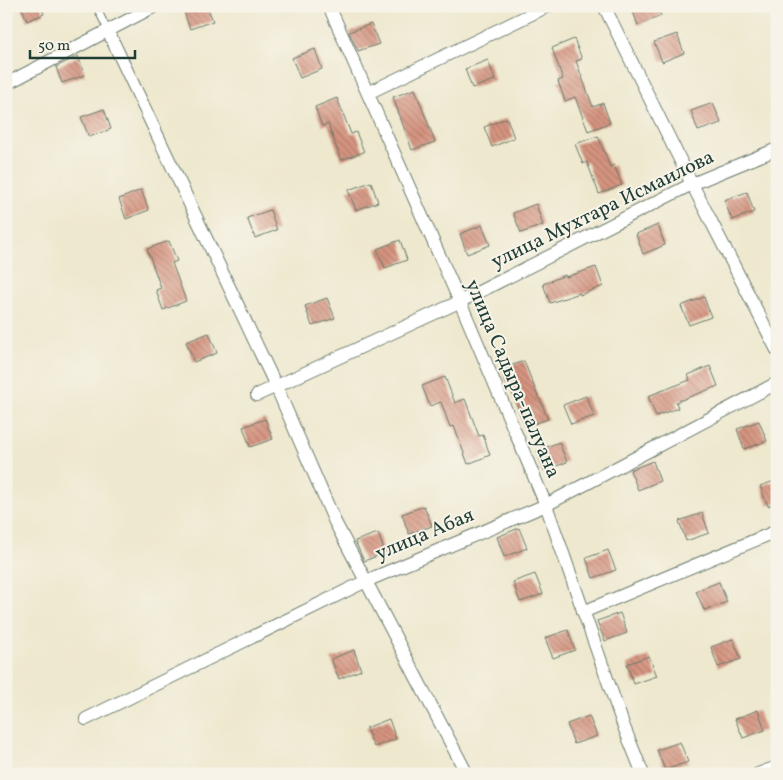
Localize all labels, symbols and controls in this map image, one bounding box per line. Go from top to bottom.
scale bar [30,28,135,60]
text: 50 m [38,36,70,57]
street label: улица Мухтара Исмаилова [487,144,719,276]
street label: улица Садыра-палуана [457,275,567,483]
street label: улица Абая [371,502,479,568]

